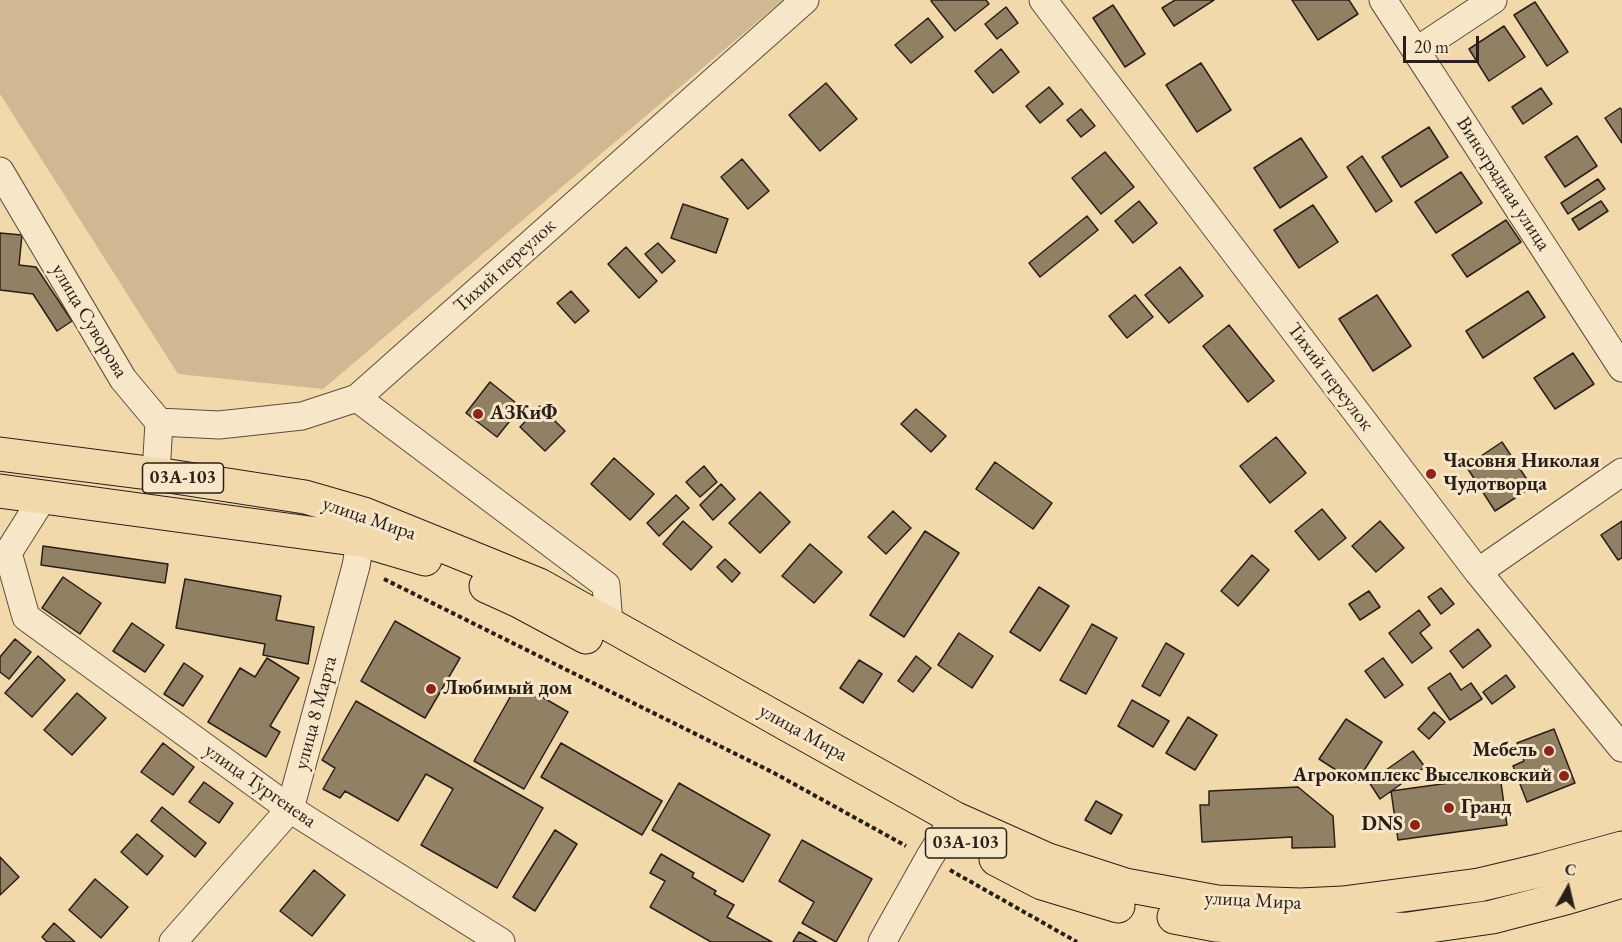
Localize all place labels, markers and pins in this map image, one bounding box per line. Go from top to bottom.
place label: АЗКиФ [490,402,557,426]
marker: АЗКиФ [471,407,485,421]
place label: Часовня Николая Чудотворца [1443,450,1600,497]
marker: Часовня Николая Чудотворца [1424,467,1438,481]
place label: Любимый дом [443,677,573,701]
marker: Любимый дом [424,682,438,696]
place label: Мебель [1472,739,1537,763]
marker: Мебель [1542,744,1556,758]
place label: Агрокомплекс Выселковский [1293,764,1552,788]
marker: Агрокомплекс Выселковский [1557,769,1571,783]
place label: Гранд [1461,796,1512,820]
marker: Гранд [1442,801,1456,815]
place label: DNS [1362,813,1403,837]
marker: DNS [1408,818,1422,832]

